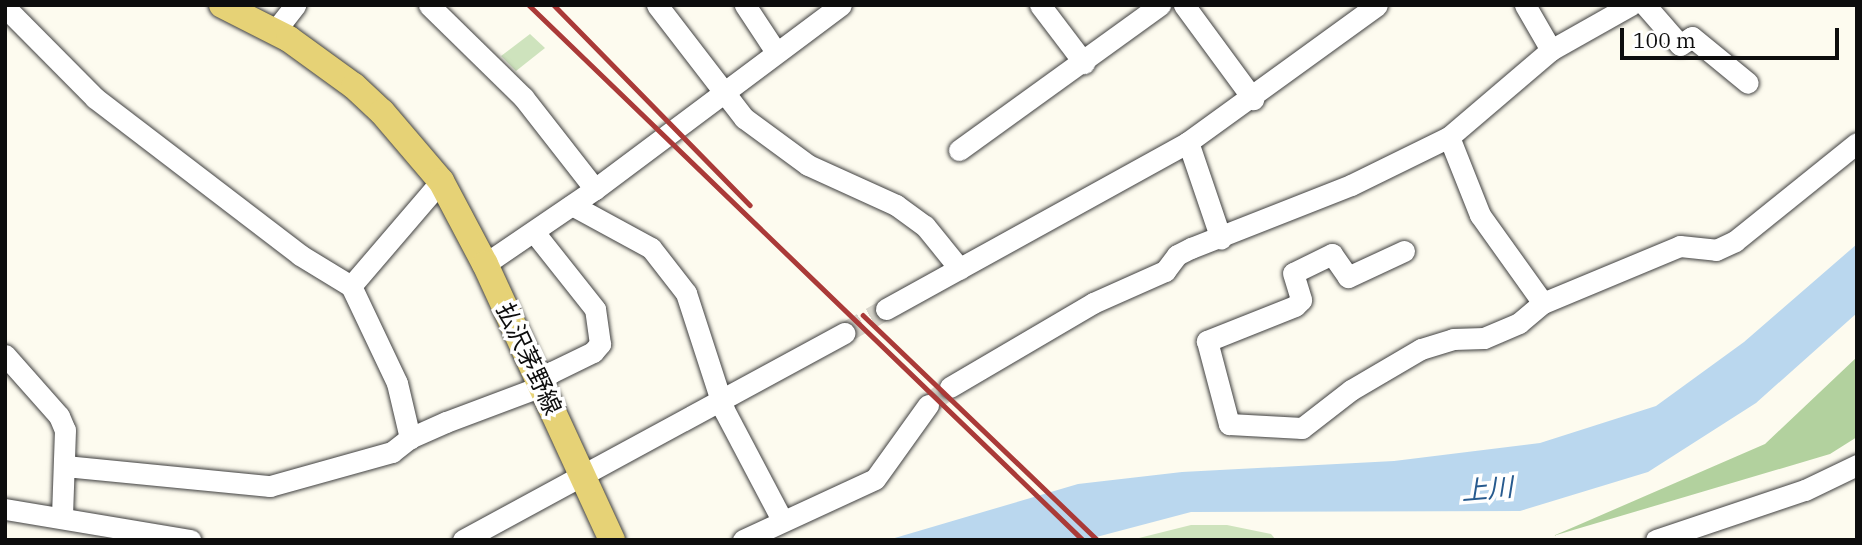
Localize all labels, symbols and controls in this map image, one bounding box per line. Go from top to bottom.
scale bar [1624,14,1843,58]
text: 100 m [1633,26,1696,54]
street label: 払沢茅野線 [491,299,567,419]
water label: 上川 [1460,471,1514,507]

